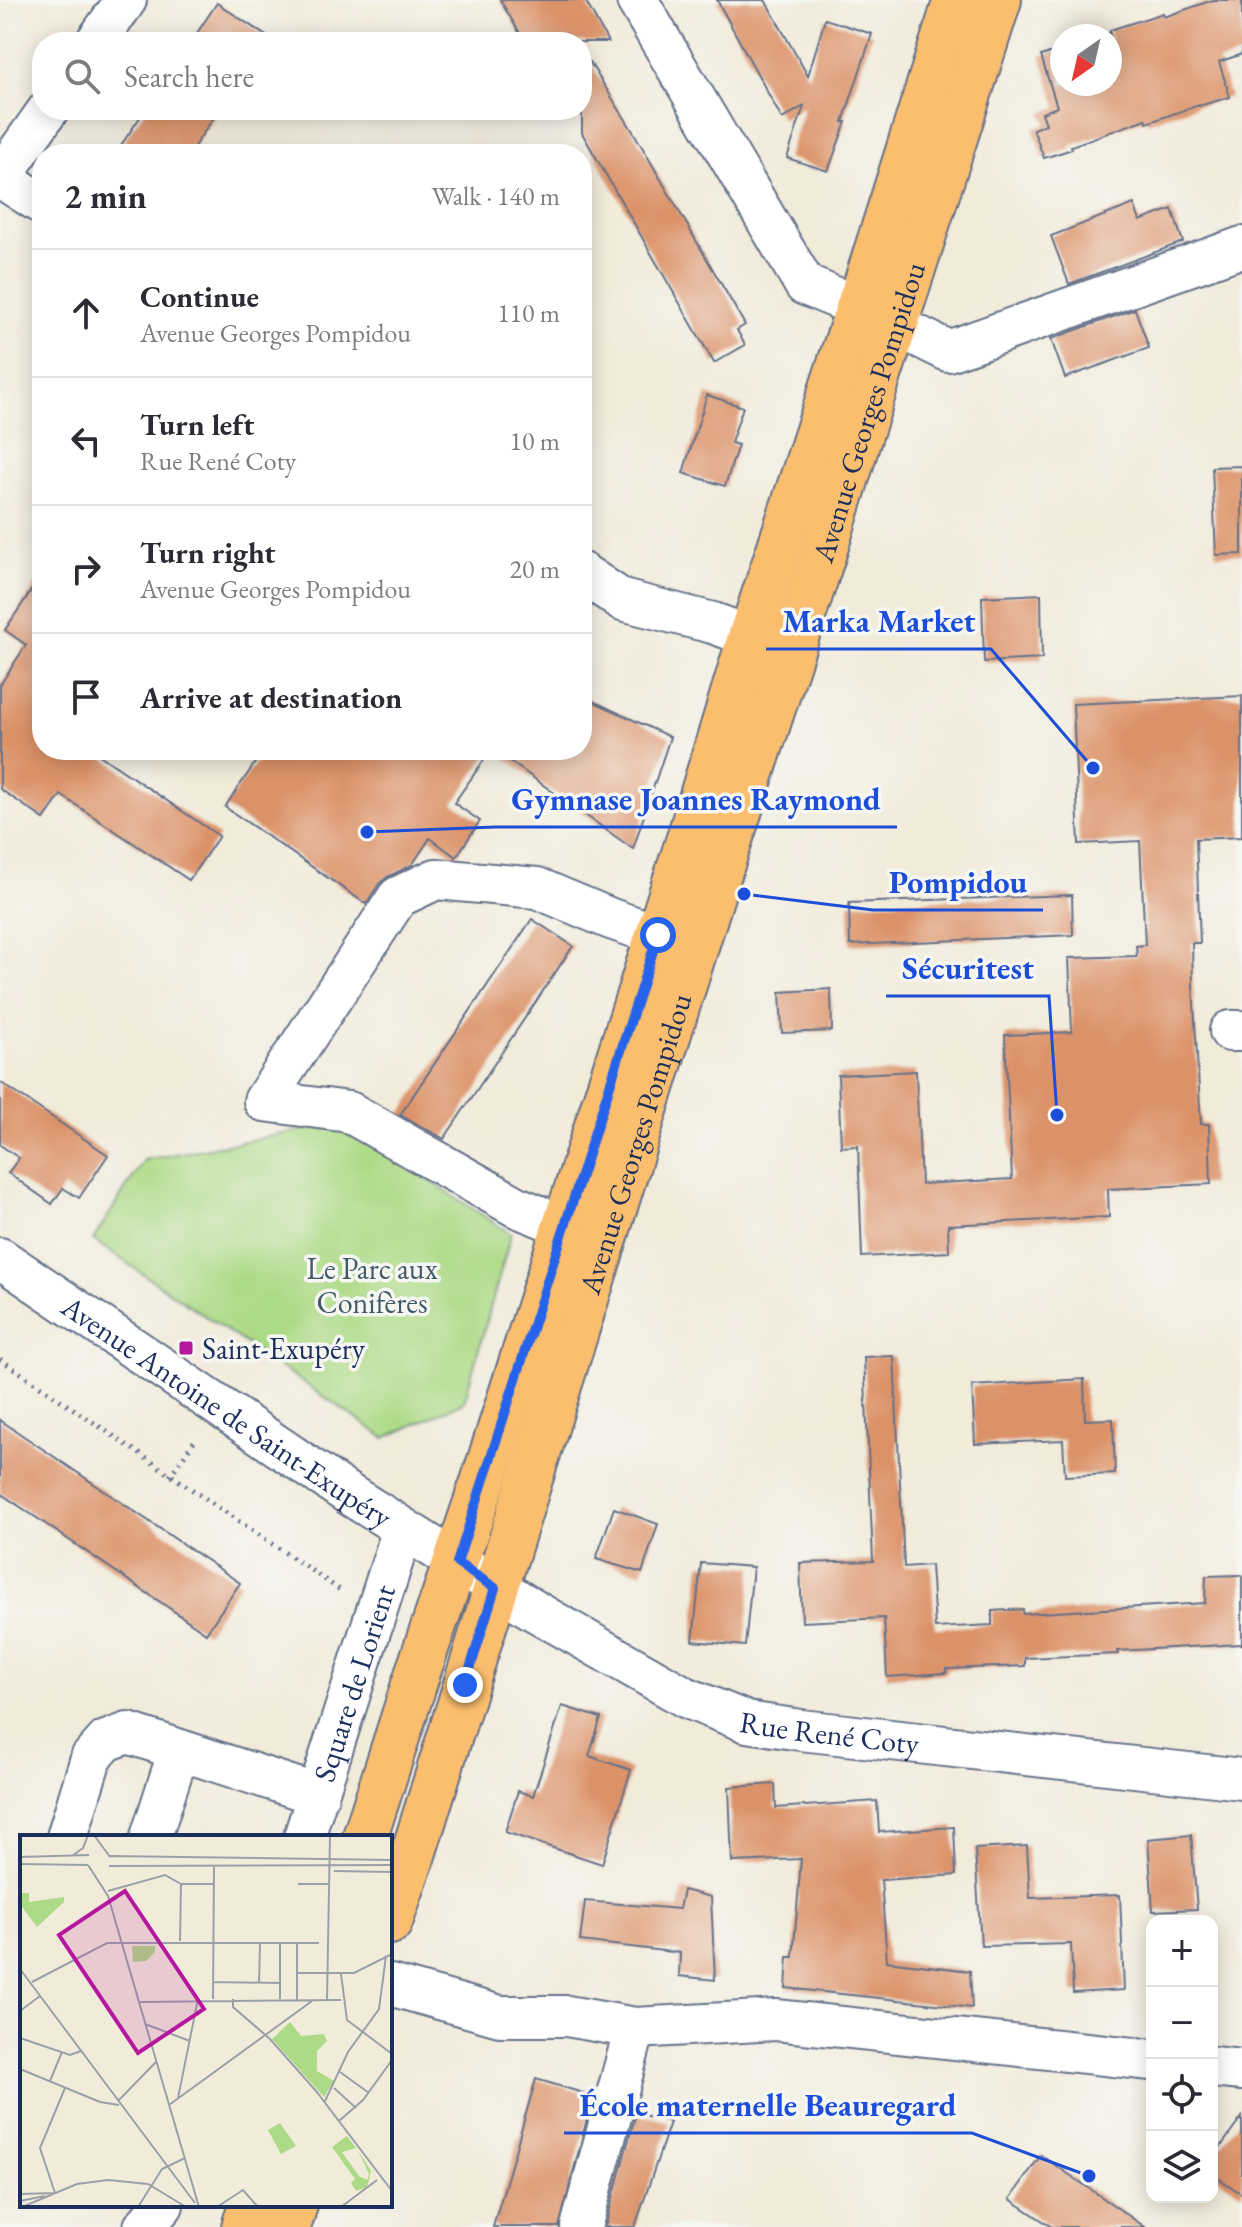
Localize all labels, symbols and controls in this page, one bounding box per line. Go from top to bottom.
north arrow [1050,24,1122,96]
search box [32,32,592,120]
icon: search [60,54,104,98]
text: Search here [124,57,254,96]
text: 2 min [64,174,147,218]
text: Walk · 140 m [432,179,560,213]
street label: Avenue Georges Pompidou [802,257,934,568]
text: Continue [140,277,259,316]
icon: ahead [64,291,108,335]
text: 110 m [497,296,560,330]
text: Avenue Georges Pompidou [140,316,411,350]
text: Turn left [140,405,254,444]
icon: left [64,419,108,463]
text: 10 m [510,424,560,458]
text: Rue René Coty [140,444,296,478]
text: Turn right [140,533,276,572]
icon: right [64,547,108,591]
text: 20 m [510,552,560,586]
text: Avenue Georges Pompidou [140,572,411,606]
callout: Marka Market [766,593,991,649]
text: Marka Market [782,600,976,642]
icon: arrive [64,675,108,719]
text: Arrive at destination [140,678,402,717]
callout: Gymnase Joannes Raymond [495,771,897,827]
text: Gymnase Joannes Raymond [511,778,881,820]
callout: Pompidou [873,854,1043,910]
text: Pompidou [889,861,1028,903]
route start [640,917,676,953]
callout: Sécuritest [886,940,1049,996]
text: Sécuritest [902,947,1034,989]
street label: Avenue Georges Pompidou [569,988,700,1300]
park label: Le Parc aux Conifères [306,1249,438,1322]
street label: Avenue Antoine de Saint-Exupéry [54,1286,400,1536]
place label: Saint-Exupéry [202,1329,366,1368]
marker: Saint-Exupéry [177,1339,195,1357]
street label: Square de Lorient [304,1579,404,1786]
route end [447,1667,483,1703]
street label: Rue René Coty [737,1702,922,1763]
inset map [20,1835,392,2207]
map controls [1146,1915,1218,2203]
button: + [1146,1915,1218,1987]
button: − [1146,1987,1218,2059]
button: locate [1146,2059,1218,2131]
callout: École maternelle Beauregard [564,2077,972,2133]
text: École maternelle Beauregard [580,2084,957,2126]
button: layers [1146,2131,1218,2203]

